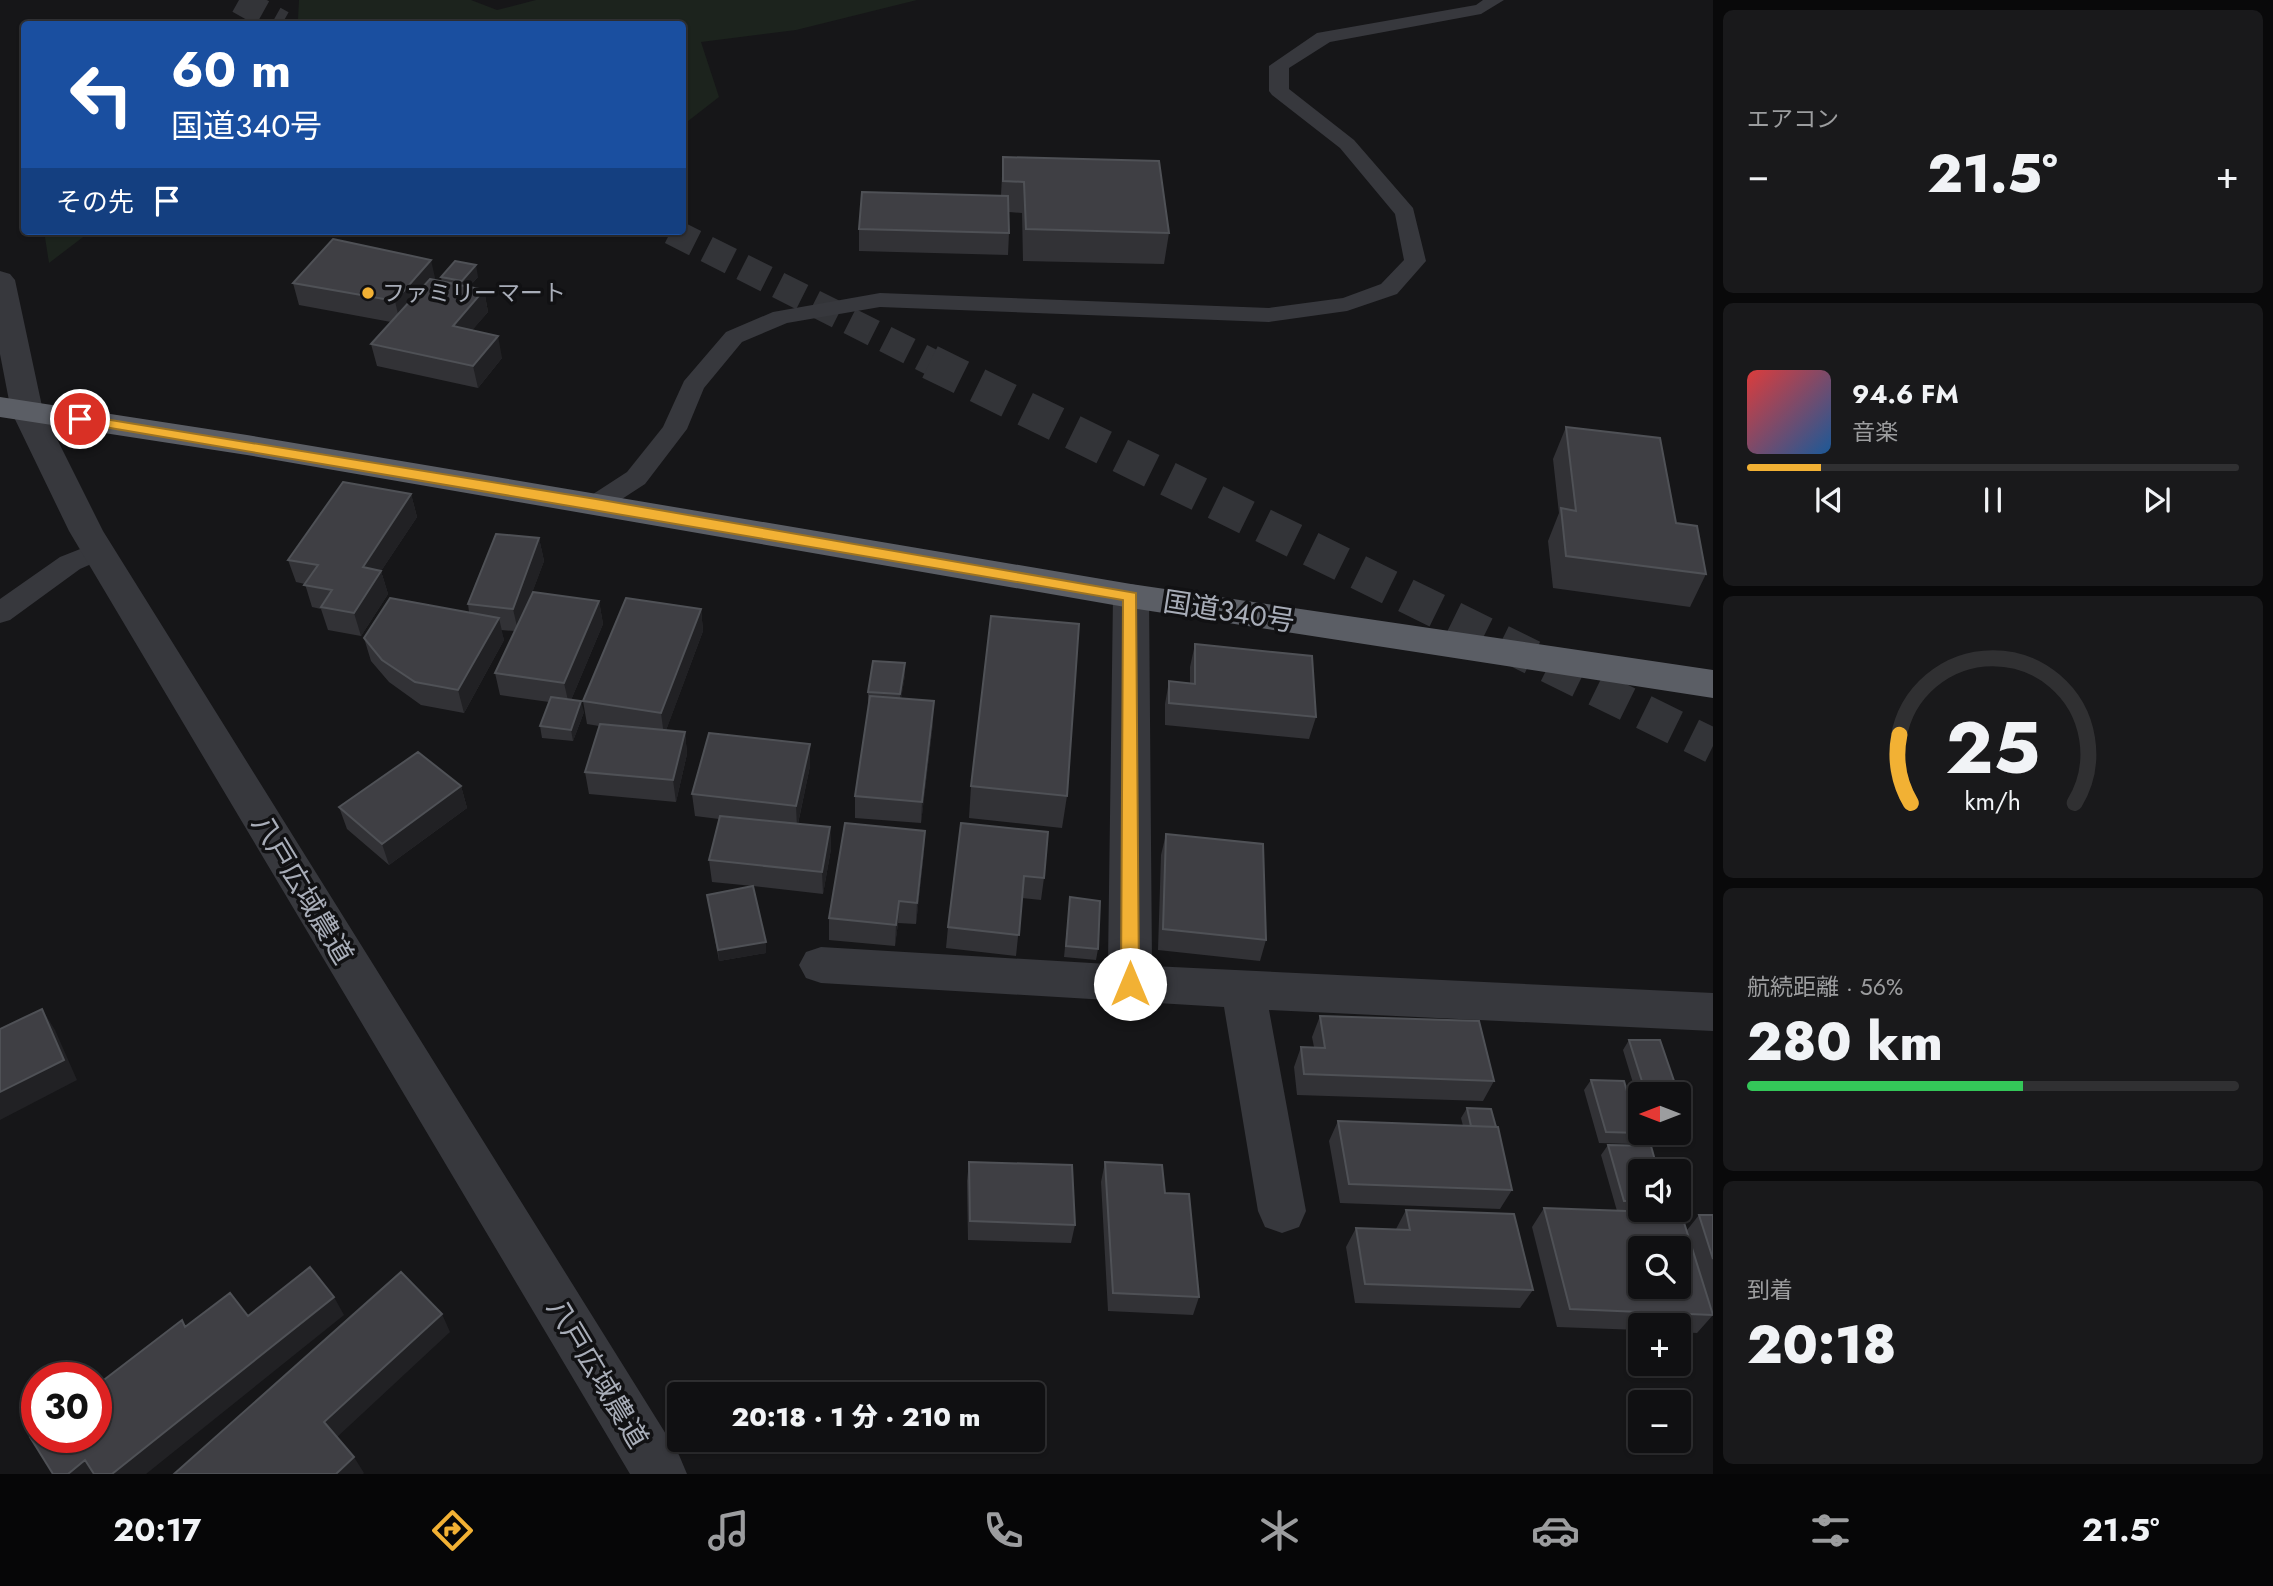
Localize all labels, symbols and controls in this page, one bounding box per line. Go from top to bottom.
text: 60 m [171,35,291,105]
icon: left [56,49,147,140]
text: エアコン [1747,102,1839,136]
text: 国道340号 [171,103,322,149]
text: 21.5° [1927,136,2058,212]
text: − [1747,147,1769,202]
text: + [2216,147,2239,202]
icon: arrive [148,182,186,220]
text: その先 [56,183,134,221]
place label: ファミリーマート [382,276,566,310]
marker: ファミリーマート [360,285,376,301]
text: 94.6 FM [1852,375,1959,413]
pin [50,389,110,449]
icon: arrive [61,400,99,438]
text: 音楽 [1852,415,1898,449]
icon: previous [1810,481,1848,519]
icon: pause [1974,481,2012,519]
icon: next [2138,481,2176,519]
street label: 国道340号 [1160,581,1298,642]
text: 25 [1946,695,2040,800]
text: km/h [1965,783,2021,819]
street label: 八戸広域農道 [242,807,363,972]
position arrow [1093,947,1167,1021]
text: 航続距離 · 56% [1747,970,1903,1004]
text: 280 km [1747,1004,1943,1080]
north arrow [1628,1082,1690,1144]
map controls [1628,1082,1691,1453]
button: sound [1628,1159,1691,1222]
button: search [1628,1236,1691,1299]
text: 到着 [1747,1273,1793,1307]
street label: 八戸広域農道 [537,1291,658,1456]
text: 20:18 [1747,1307,1896,1383]
button: + [1628,1313,1691,1376]
speed limit sign: 30 [21,1362,112,1453]
button: − [1628,1390,1691,1453]
text: 20:18 · 1 分 · 210 m [731,1398,981,1436]
icon: directions [428,1506,477,1555]
icon: music [704,1506,753,1555]
icon: phone [979,1506,1028,1555]
icon: climate [1255,1506,1304,1555]
icon: car [1531,1506,1580,1555]
icon: filters [1806,1506,1855,1555]
text: 20:17 [113,1507,201,1553]
text: 21.5° [2082,1507,2160,1553]

